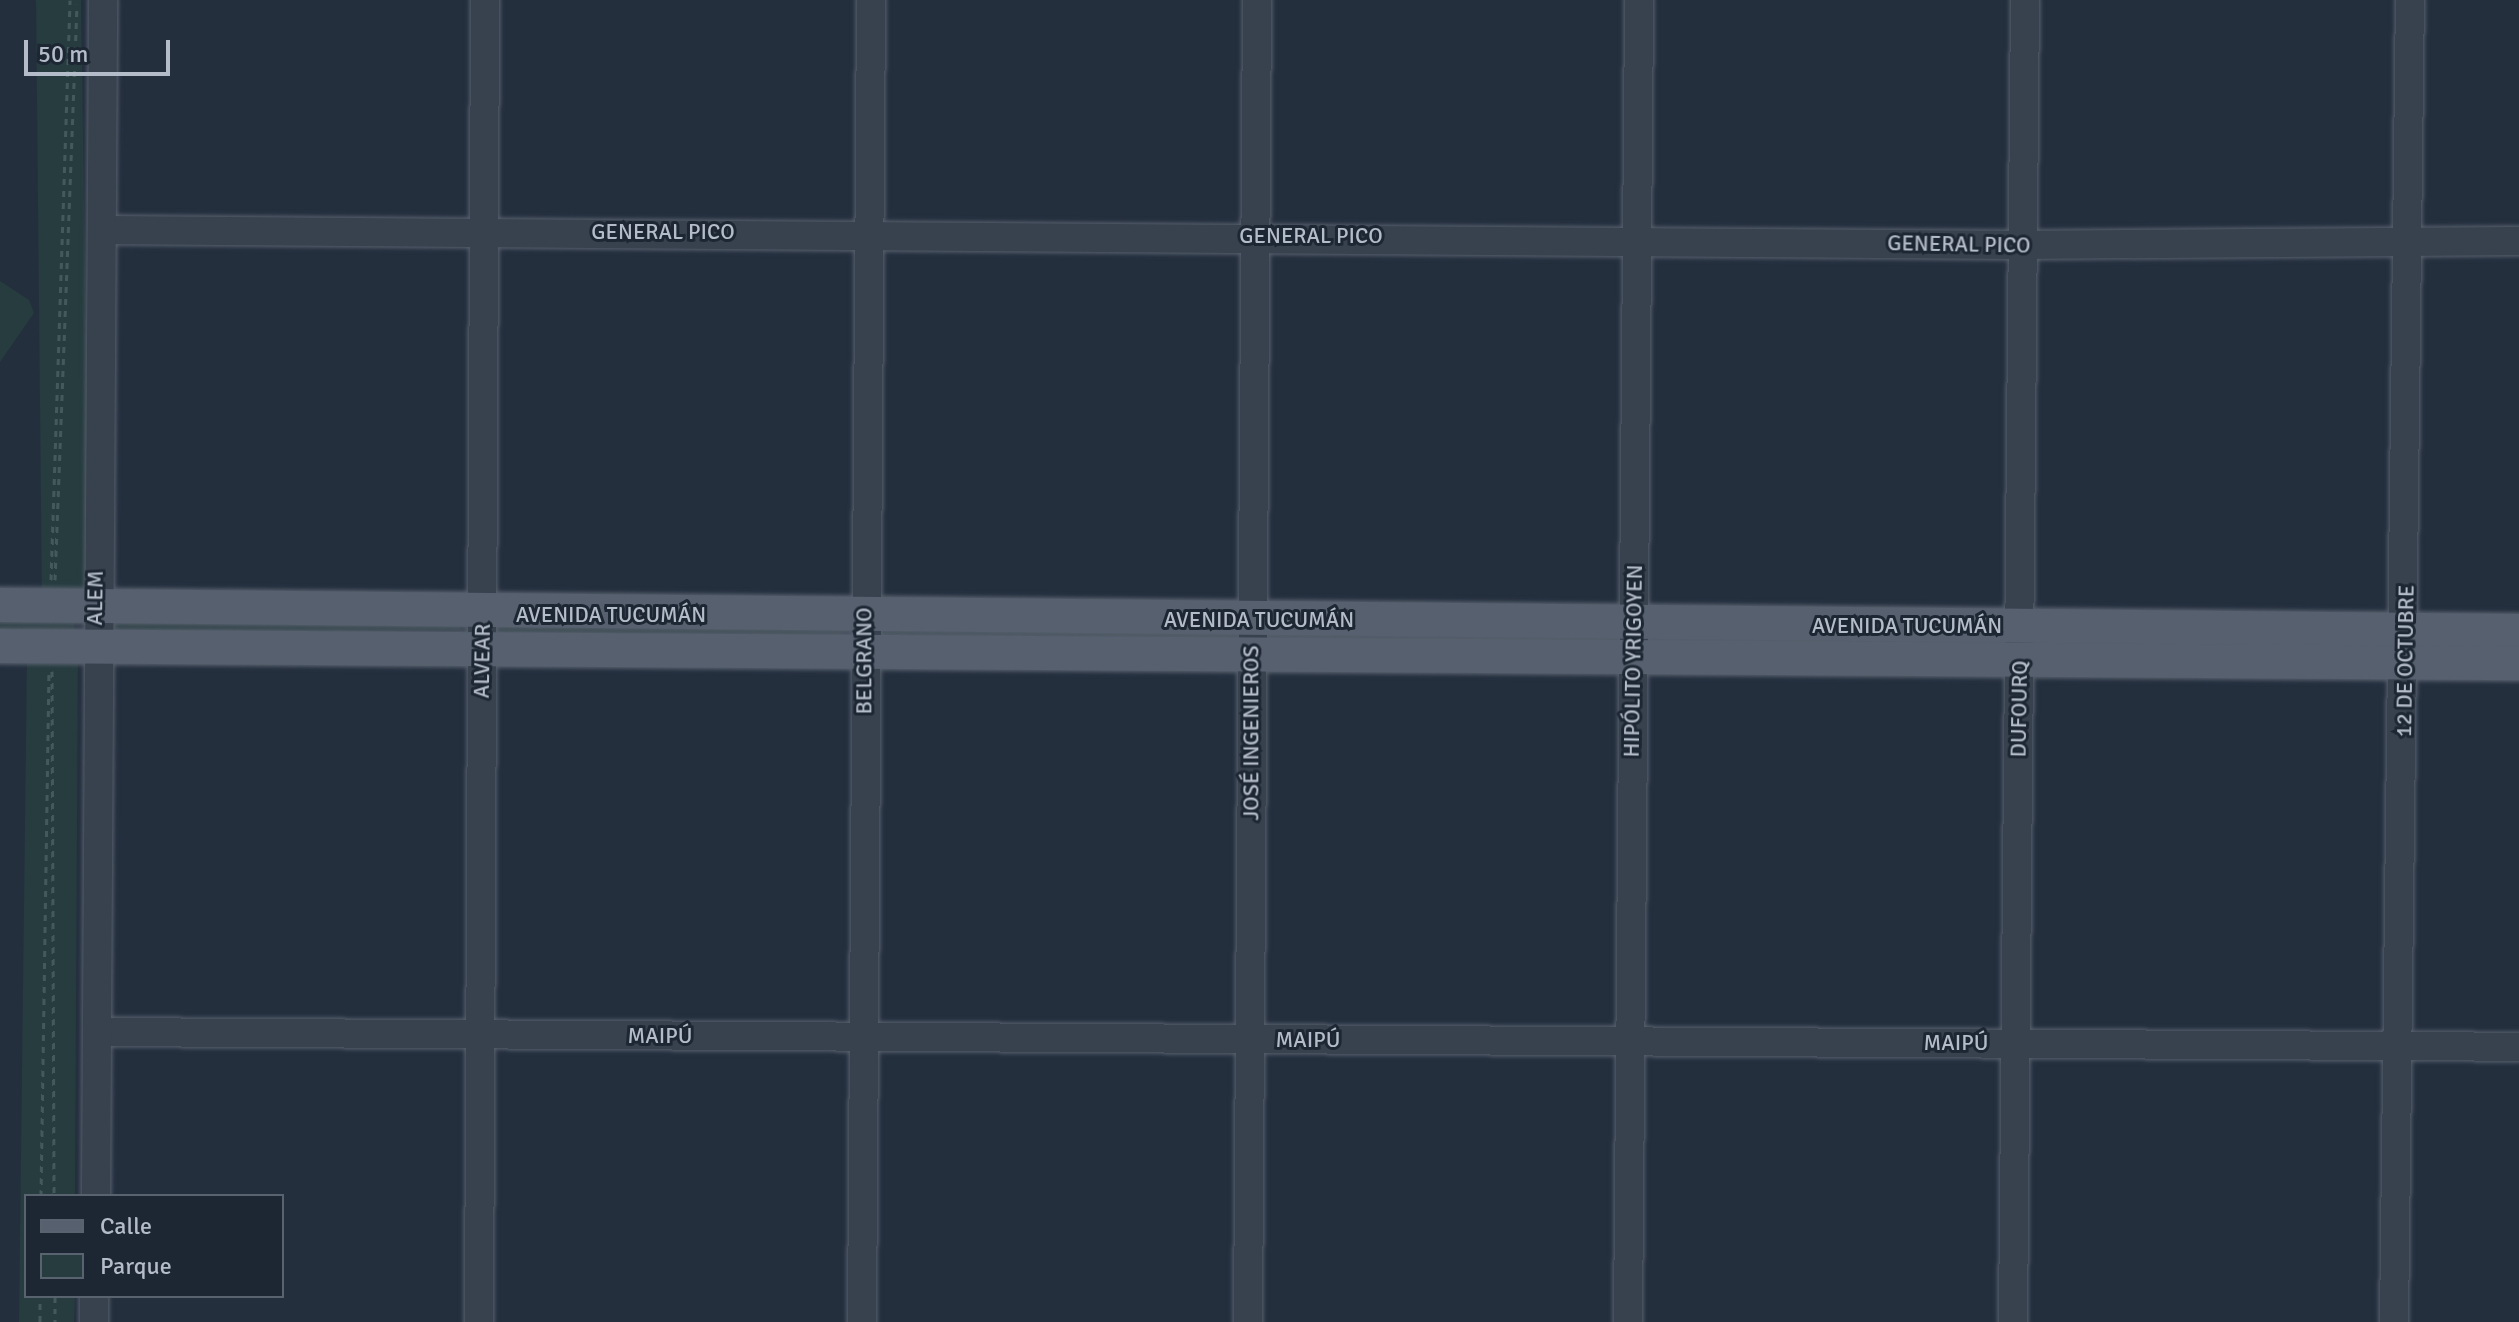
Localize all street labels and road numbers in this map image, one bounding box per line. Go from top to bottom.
street label: GENERAL PICO [591,219,735,245]
street label: GENERAL PICO [1239,223,1383,249]
street label: GENERAL PICO [1887,230,2031,258]
street label: HIPÓLITO YRIGOYEN [1618,564,1648,758]
street label: ALEM [81,570,109,626]
street label: 12 DE OCTUBRE [2390,585,2420,737]
street label: AVENIDA TUCUMÁN [516,602,706,628]
street label: AVENIDA TUCUMÁN [1164,607,1354,633]
street label: BELGRANO [851,608,877,714]
street label: AVENIDA TUCUMÁN [1812,613,2002,639]
street label: ALVEAR [468,623,496,699]
street label: JOSÉ INGENIEROS [1238,645,1264,821]
street label: DUFOURQ [2005,660,2033,758]
street label: MAIPÚ [628,1023,692,1049]
street label: MAIPÚ [1276,1027,1340,1053]
street label: MAIPÚ [1924,1030,1988,1056]

